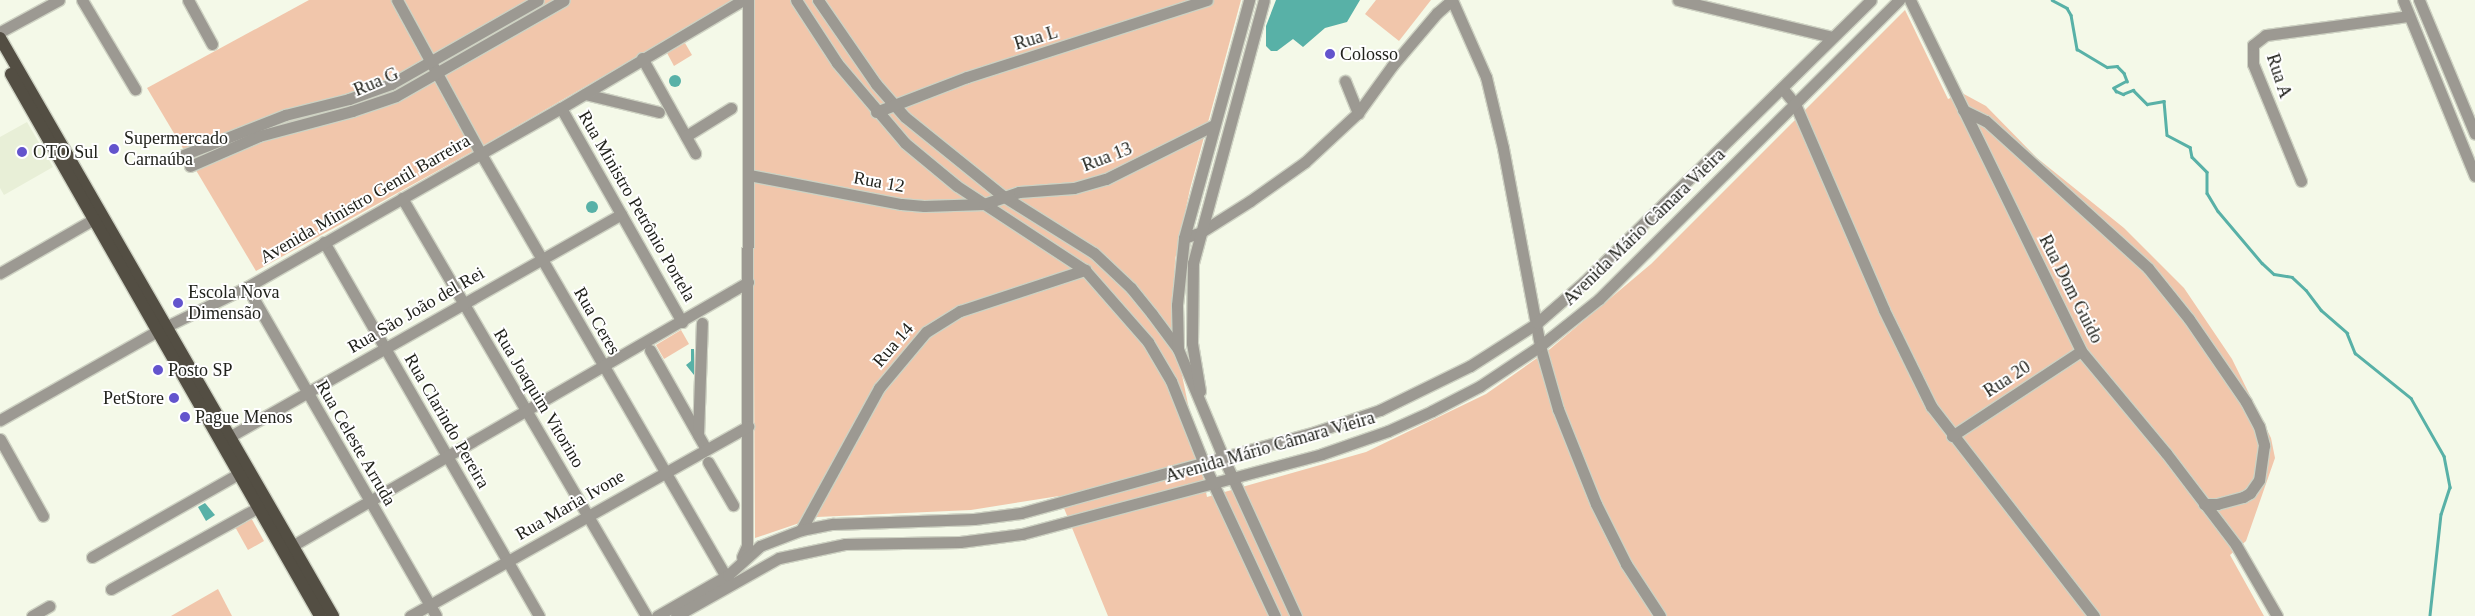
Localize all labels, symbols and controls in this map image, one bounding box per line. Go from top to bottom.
street label: Rua L [1012,21,1060,55]
place label: Colosso [1340,43,1398,65]
marker: Colosso [1324,48,1336,60]
street label: Rua A [2262,51,2296,101]
street label: Rua G [350,63,402,101]
street label: Rua Ministro Petrônio Portela [574,107,700,305]
place label: Supermercado Carnaúba [124,128,228,170]
street label: Avenida Ministro Gentil Barreira [256,130,474,268]
street label: Rua 13 [1079,138,1135,176]
place label: OTO Sul [33,141,98,163]
marker: Supermercado Carnaúba [108,143,120,155]
street label: Avenida Mário Câmara Vieira [1558,144,1730,310]
marker: OTO Sul [15,145,29,159]
street label: Rua 12 [852,167,906,197]
street label: Rua Dom Guido [2034,231,2108,347]
street label: Rua São João del Rei [344,262,488,358]
place label: Escola Nova Dimensão [188,282,279,324]
street label: Rua Ceres [569,283,625,359]
marker: Escola Nova Dimensão [172,297,184,309]
street label: Rua 14 [868,318,918,372]
street label: Rua Joaquim Vitorino [489,324,589,472]
street label: Rua Clarindo Pereira [400,350,494,492]
street label: Rua 20 [1980,356,2034,402]
place label: Posto SP [168,359,233,381]
marker: Posto SP [152,364,164,376]
street label: Rua Celeste Arruda [311,376,401,510]
place label: PetStore [103,387,164,409]
marker: PetStore [168,392,180,404]
place label: Pague Menos [195,406,292,428]
street label: Avenida Mário Câmara Vieira [1163,407,1377,487]
marker: Pague Menos [179,411,191,423]
street label: Rua Maria Ivone [512,465,628,545]

